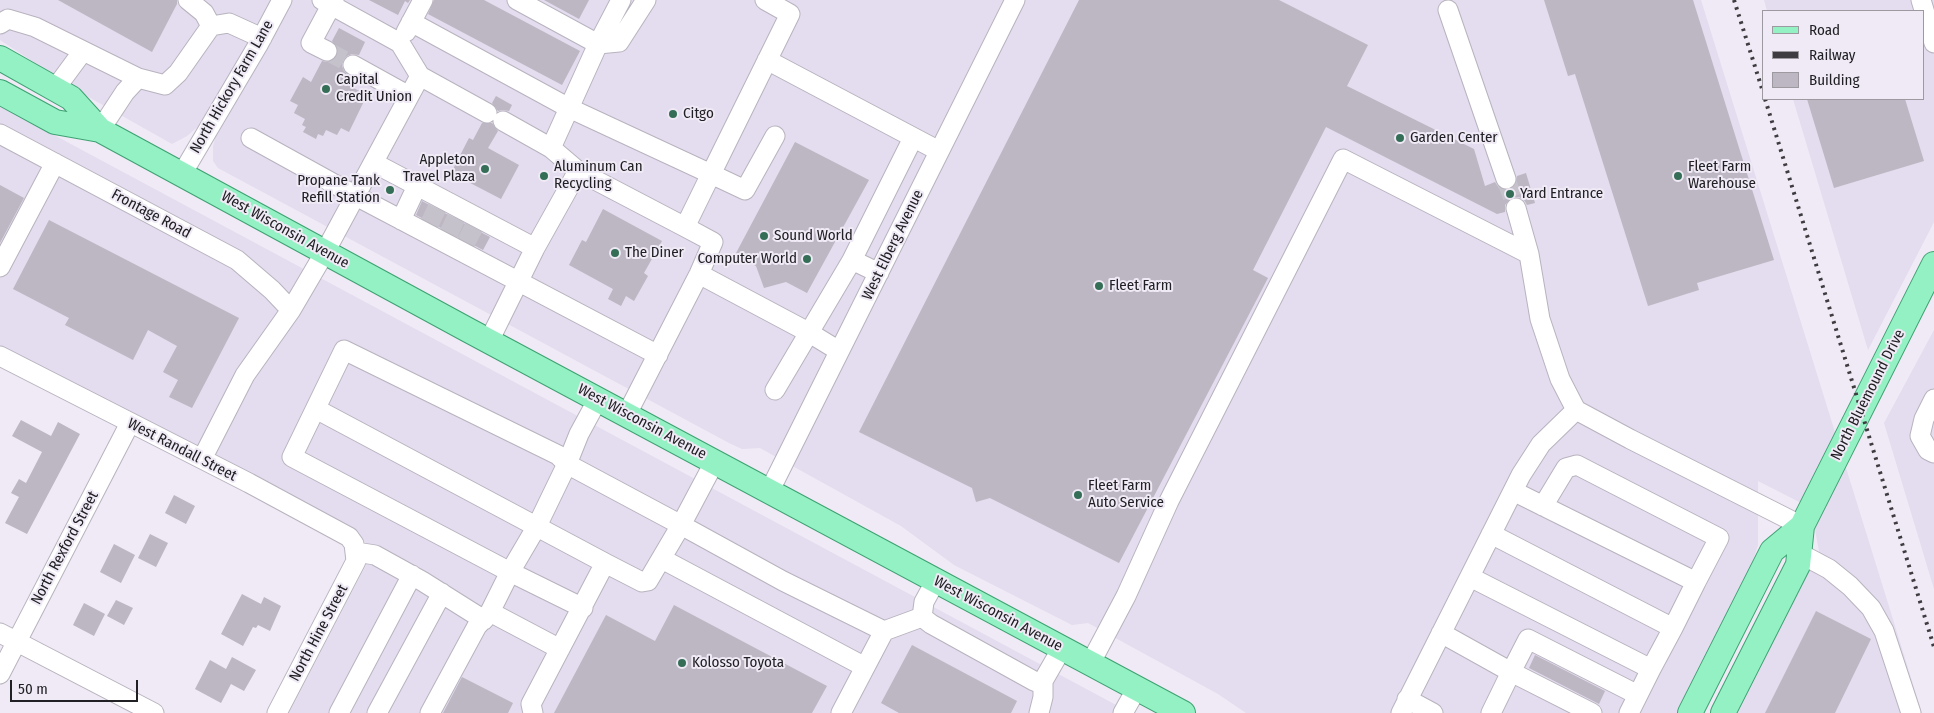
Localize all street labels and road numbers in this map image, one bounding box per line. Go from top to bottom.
street label: North Hickory Farm Lane [187,17,277,157]
street label: Frontage Road [108,186,194,242]
street label: West Wisconsin Avenue [218,187,352,273]
street label: West Elberg Avenue [859,187,927,303]
street label: North Bluemound Drive [1827,327,1909,463]
street label: West Wisconsin Avenue [574,380,710,464]
street label: West Randall Street [124,415,240,485]
street label: North Rexford Street [27,488,103,608]
street label: West Wisconsin Avenue [930,572,1066,656]
street label: North Hine Street [286,581,352,685]

